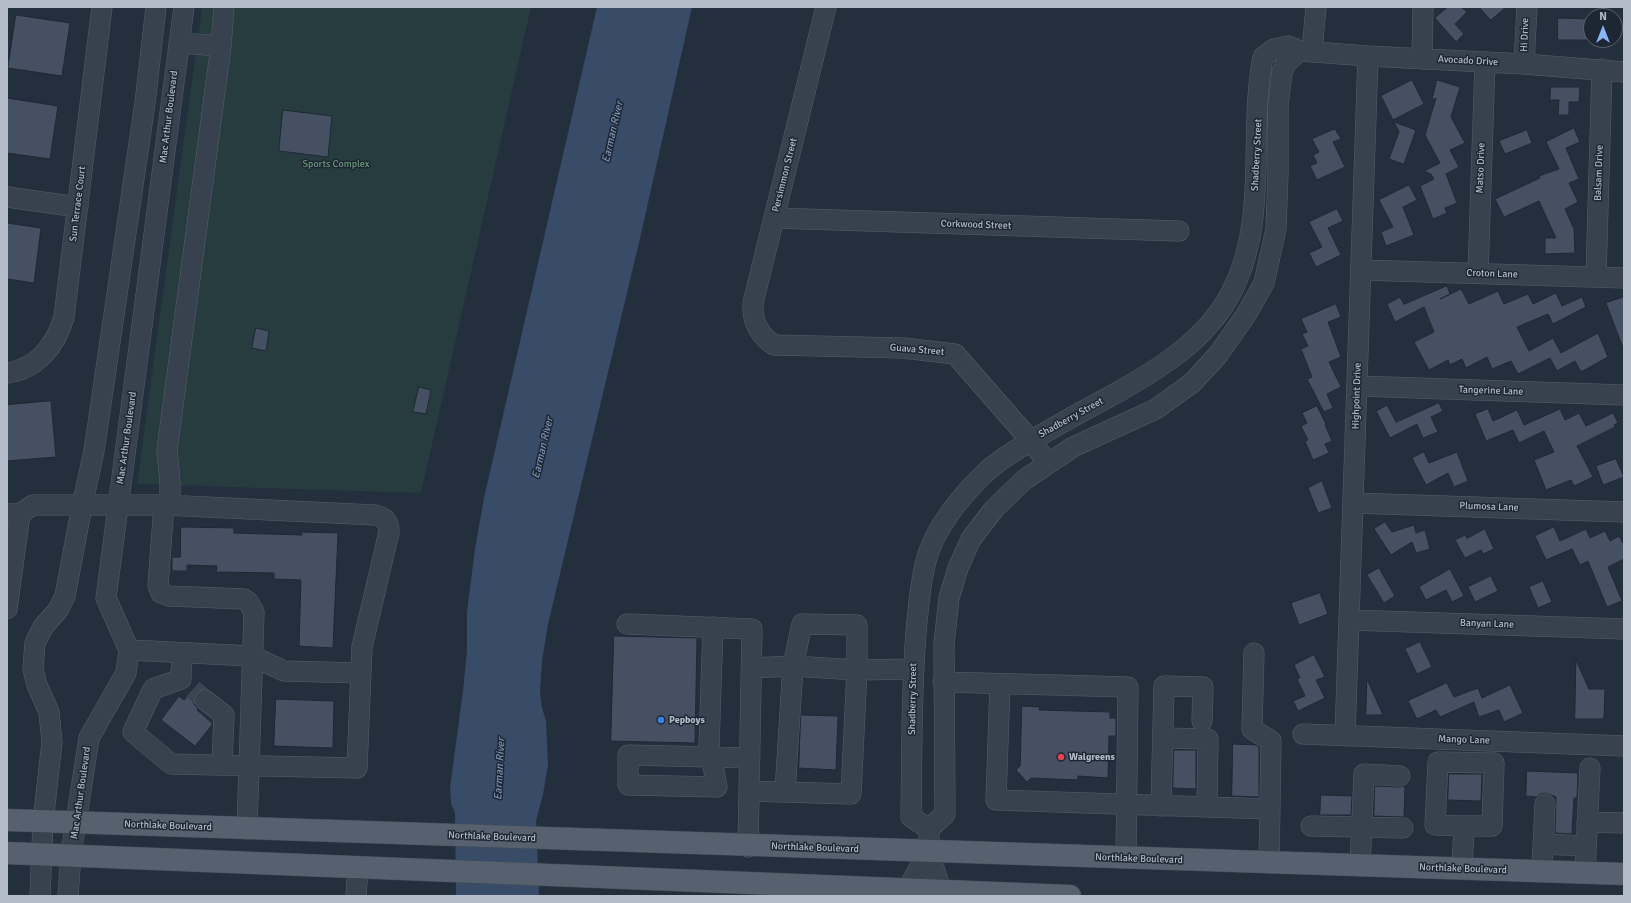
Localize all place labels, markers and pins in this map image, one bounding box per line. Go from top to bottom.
place label: Pepboys [669,714,705,726]
marker: Pepboys [656,715,666,725]
place label: Walgreens [1069,751,1115,763]
marker: Walgreens [1056,752,1066,762]

